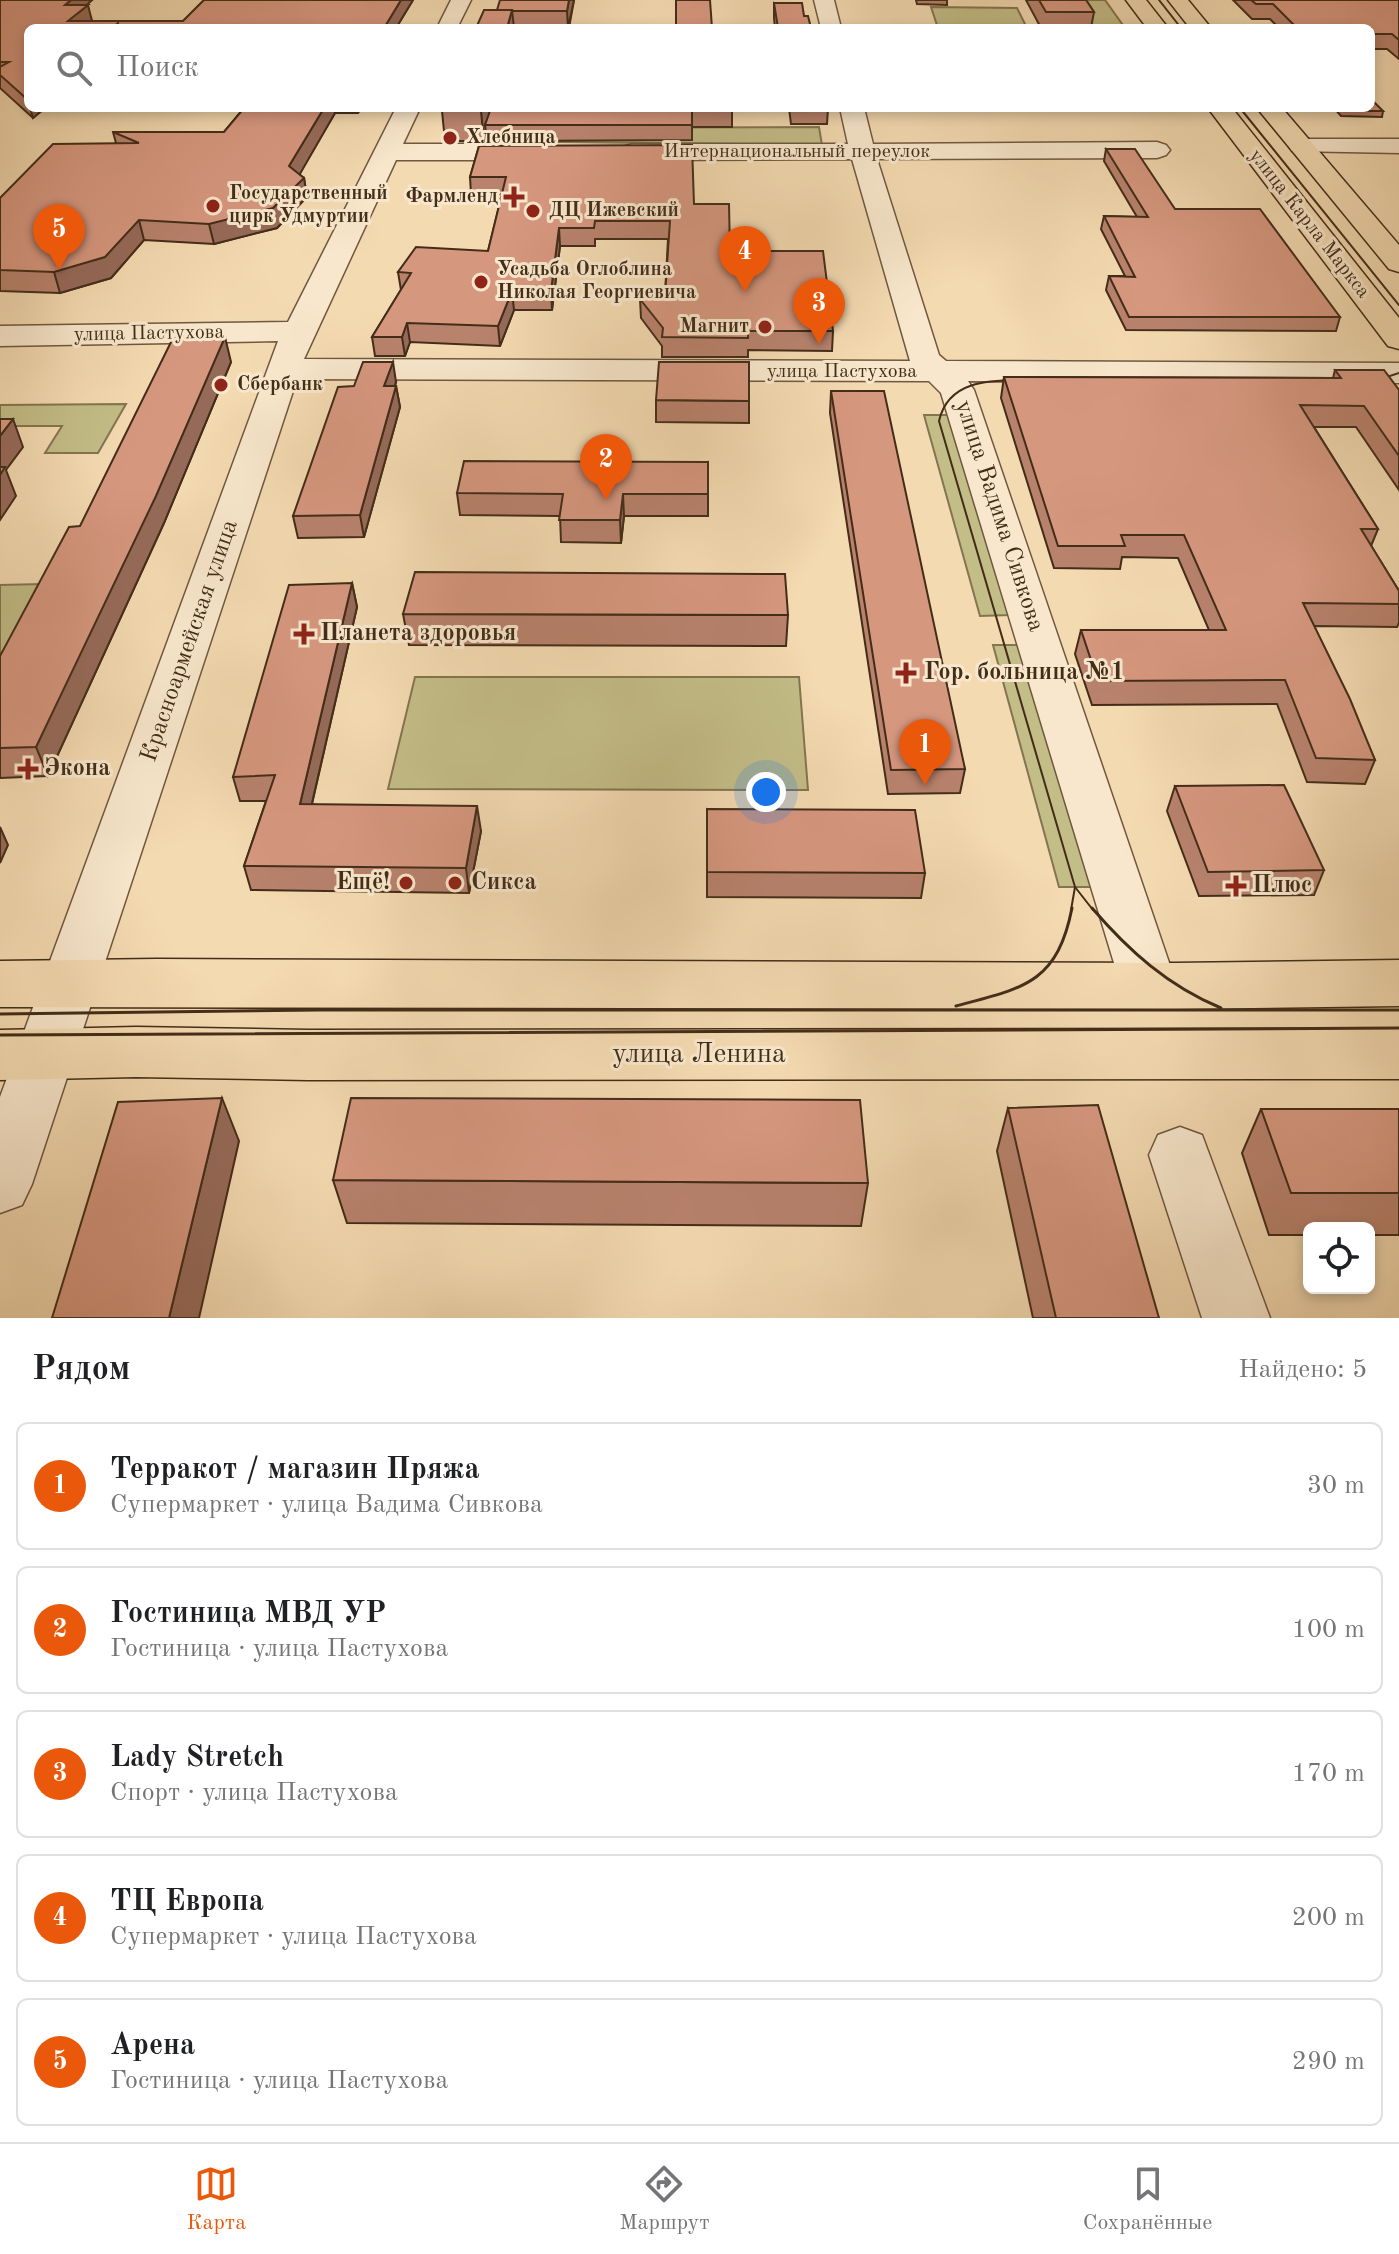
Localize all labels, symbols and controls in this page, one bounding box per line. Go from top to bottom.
search box [24,24,1375,112]
icon: search [52,46,96,90]
text: Поиск [116,53,199,83]
place label: Хлебница [466,128,556,148]
marker: Хлебница [441,129,459,147]
street label: Интернациональный переулок [664,142,930,162]
street label: улица Карла Маркса [1245,146,1373,302]
place label: Государственный цирк Удмуртии [229,184,388,227]
place label: Фармленд [406,187,498,207]
marker: Фармленд [505,188,523,206]
marker: Государственный цирк Удмуртии [204,197,222,215]
place label: ДЦ Ижевский [549,201,679,221]
marker: ДЦ Ижевский [524,202,542,220]
pin: 5 [33,204,85,270]
pin: 4 [719,226,771,292]
place label: Усадьба Оглоблина Николая Георгиевича [497,260,696,303]
marker: Усадьба Оглоблина Николая Георгиевича [472,273,490,291]
pin: 3 [793,278,845,344]
place label: Магнит [680,317,749,337]
marker: Магнит [756,318,774,336]
street label: улица Пастухова [74,323,225,345]
street label: улица Пастухова [767,362,917,382]
place label: Сбербанк [237,375,323,395]
marker: Сбербанк [212,376,230,394]
street label: улица Вадима Сивкова [950,397,1048,635]
pin: 2 [580,434,632,500]
street label: Красноармейская улица [137,517,243,765]
place label: Планета здоровья [320,622,516,646]
marker: Планета здоровья [295,625,313,643]
place label: Гор. больница №1 [924,661,1125,685]
marker: Гор. больница №1 [895,662,917,684]
pin: 1 [899,719,951,785]
place label: Экона [44,757,111,781]
marker: Экона [19,760,37,778]
your location [746,772,786,812]
place label: Ещё! [336,871,390,895]
place label: Сикса [471,871,537,895]
marker: Ещё! [397,874,415,892]
marker: Сикса [446,874,464,892]
place label: Плюс [1252,874,1312,898]
marker: Плюс [1227,877,1245,895]
street label: улица Ленина [612,1041,786,1069]
map controls [1303,1222,1375,1294]
button: locate [1303,1222,1375,1294]
text: Рядом [32,1353,131,1387]
text: Найдено: 5 [1238,1357,1367,1383]
text: Терракот / магазин Пряжа [110,1455,480,1485]
text: 1 [52,1473,68,1499]
text: 30 m [1307,1473,1365,1499]
text: Супермаркет · улица Вадима Сивкова [110,1492,543,1518]
text: Гостиница МВД УР [110,1599,386,1629]
text: 2 [52,1617,68,1643]
text: 100 m [1292,1617,1365,1643]
text: Гостиница · улица Пастухова [110,1636,448,1662]
text: Lady Stretch [110,1743,284,1773]
text: 3 [52,1761,68,1787]
text: 170 m [1292,1761,1365,1787]
text: Спорт · улица Пастухова [110,1780,398,1806]
text: ТЦ Европа [110,1887,264,1917]
text: 4 [52,1905,68,1931]
text: 200 m [1292,1905,1365,1931]
text: Супермаркет · улица Пастухова [110,1924,477,1950]
text: Арена [110,2031,195,2061]
text: 5 [52,2049,68,2075]
text: 290 m [1292,2049,1365,2075]
text: Гостиница · улица Пастухова [110,2068,448,2094]
tab: Карта [187,2162,246,2237]
tab: Маршрут [619,2162,710,2237]
tab: Сохранённые [1083,2162,1212,2237]

